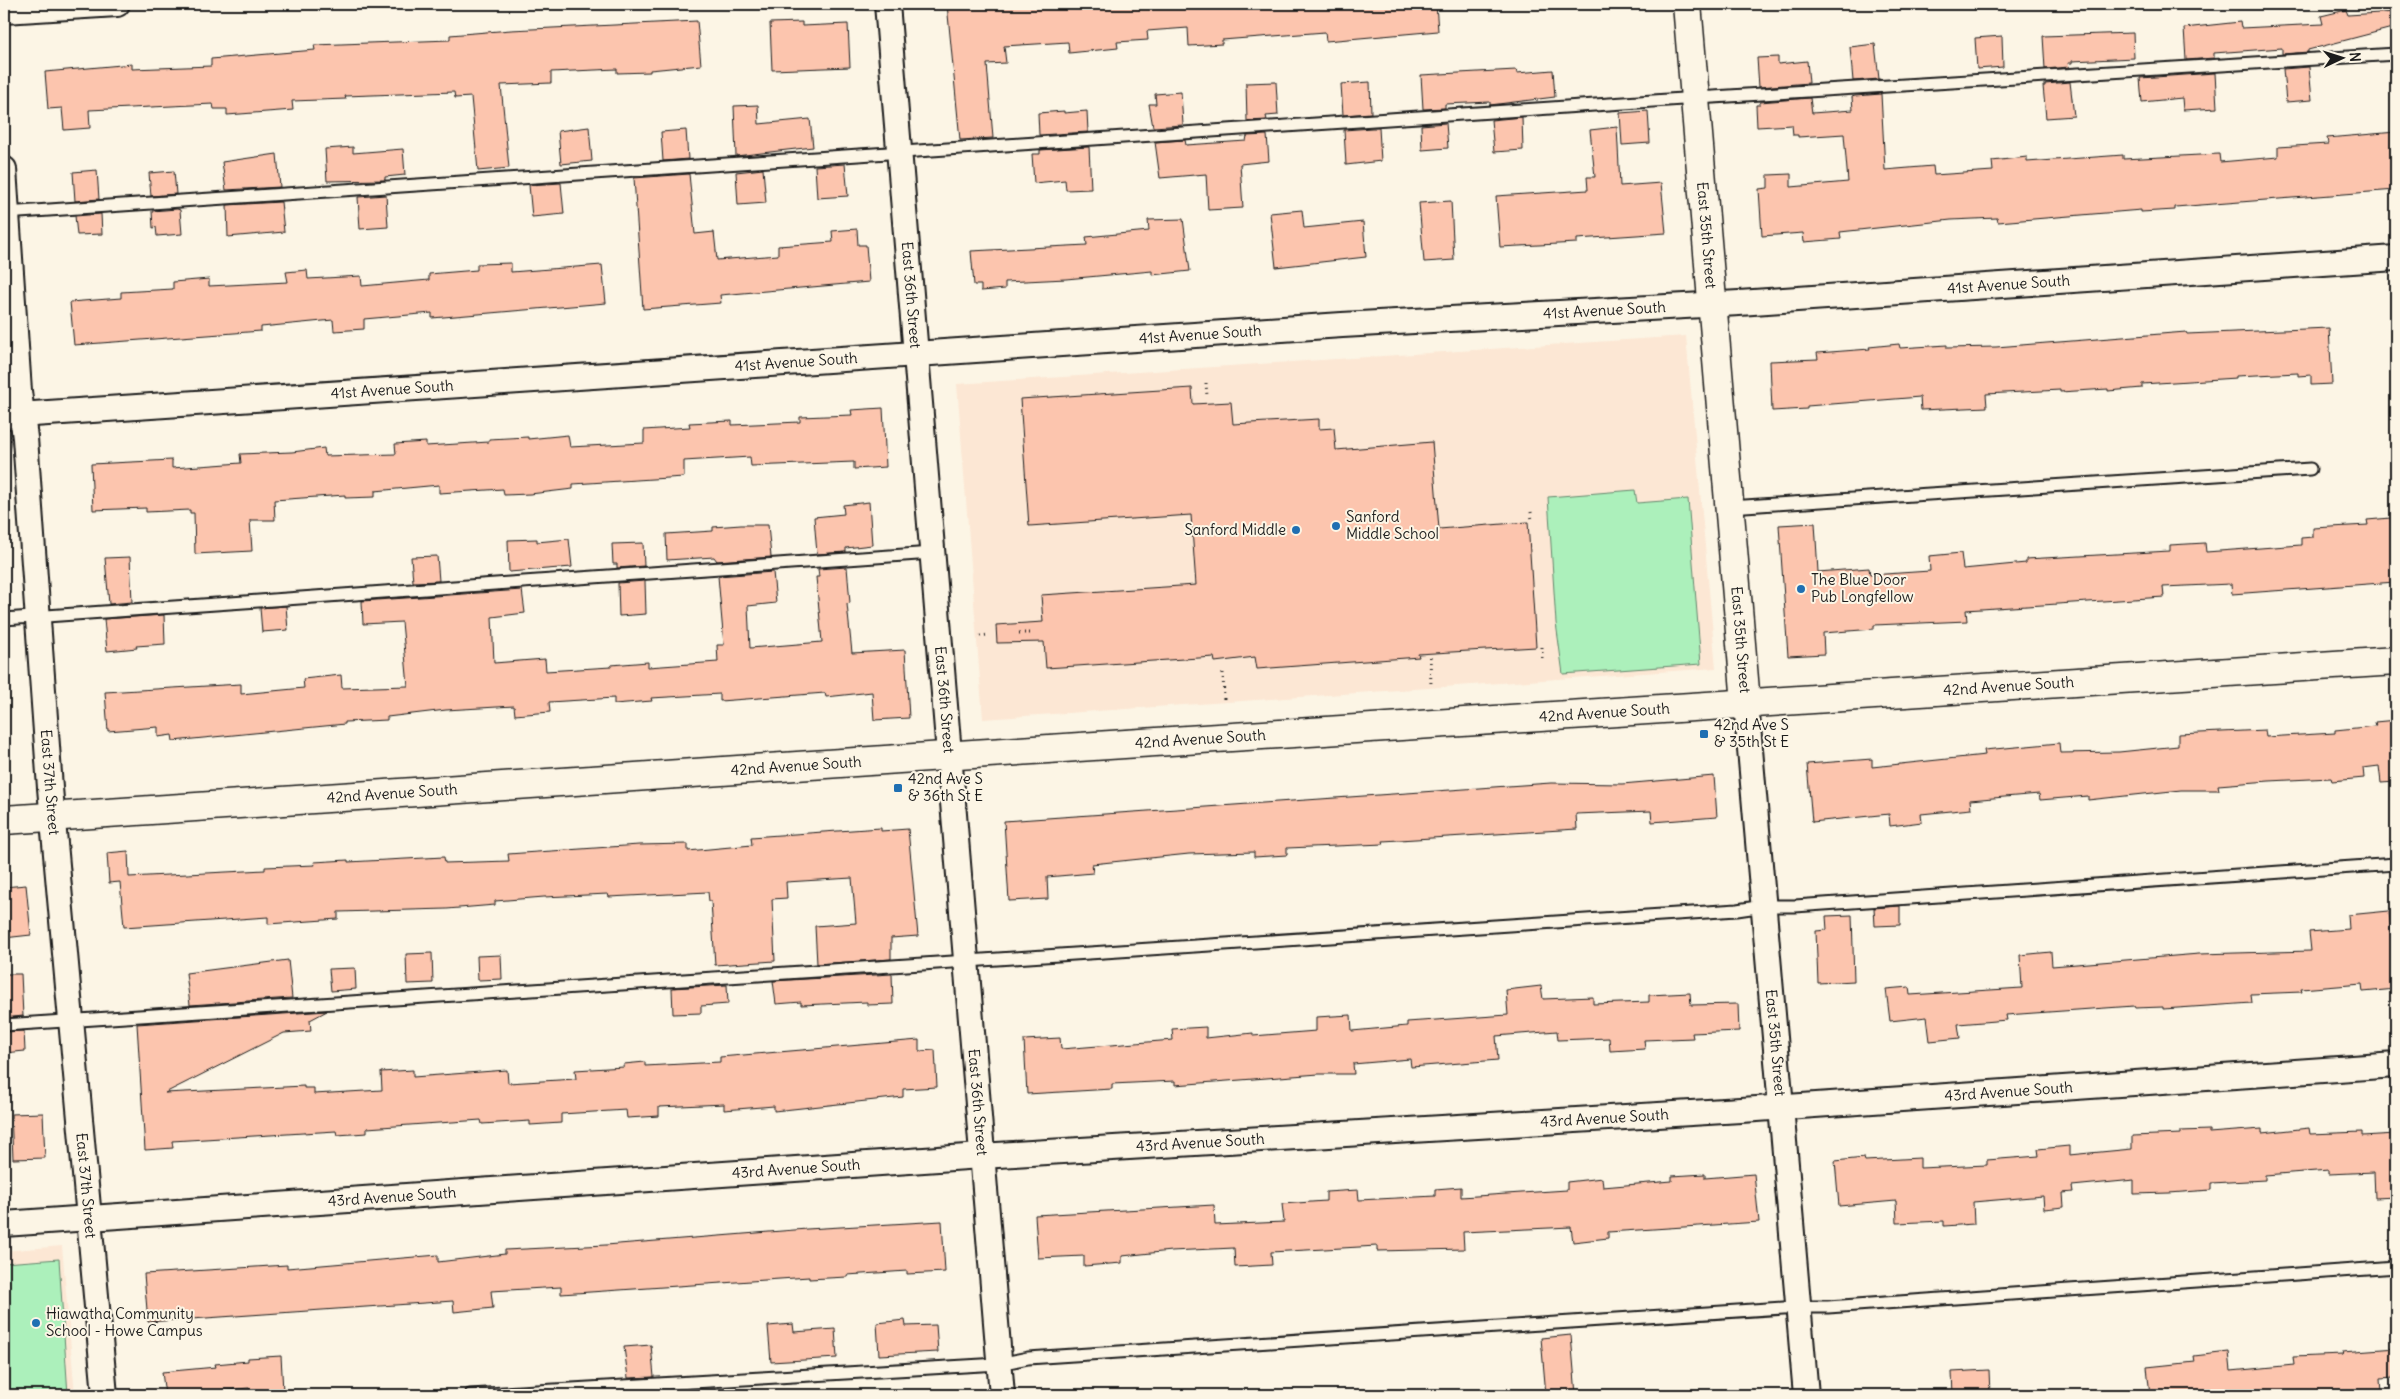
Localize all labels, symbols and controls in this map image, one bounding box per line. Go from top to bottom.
north arrow [2318,32,2368,82]
text: N [2346,52,2364,63]
street label: East 35th Street [1693,181,1721,289]
street label: East 36th Street [898,241,925,349]
street label: 41st Avenue South [1947,270,2071,298]
street label: 41st Avenue South [1542,297,1667,323]
street label: 41st Avenue South [1138,320,1263,348]
street label: 41st Avenue South [734,348,859,375]
street label: 41st Avenue South [330,375,454,403]
place label: Sanford Middle School [1346,507,1439,543]
place label: Sanford Middle [1184,520,1286,539]
marker: Sanford Middle School [1330,520,1342,532]
marker: Sanford Middle [1290,524,1302,536]
place label: The Blue Door Pub Longfellow [1811,570,1914,606]
marker: The Blue Door Pub Longfellow [1795,583,1807,595]
street label: East 35th Street [1727,585,1755,694]
street label: East 36th Street [931,645,959,754]
street label: 42nd Avenue South [1942,672,2075,700]
street label: 42nd Avenue South [1538,698,1671,726]
place label: 42nd Ave S & 35th St E [1714,715,1789,751]
street label: 42nd Avenue South [1134,725,1267,752]
marker: 42nd Ave S & 35th St E [1698,728,1710,740]
street label: East 37th Street [37,729,64,836]
street label: 42nd Avenue South [730,752,863,779]
place label: 42nd Ave S & 36th St E [908,769,983,805]
street label: 42nd Avenue South [326,779,458,807]
marker: 42nd Ave S & 36th St E [892,782,904,794]
street label: East 35th Street [1762,988,1790,1097]
street label: East 36th Street [964,1048,992,1156]
street label: 43rd Avenue South [1944,1077,2074,1105]
street label: 43rd Avenue South [1540,1104,1670,1131]
street label: 43rd Avenue South [1135,1129,1265,1156]
street label: East 37th Street [72,1132,101,1239]
street label: 43rd Avenue South [731,1154,861,1182]
street label: 43rd Avenue South [327,1183,457,1210]
place label: Hiawatha Community School - Howe Campus [46,1304,203,1340]
marker: Hiawatha Community School - Howe Campus [30,1317,42,1329]

